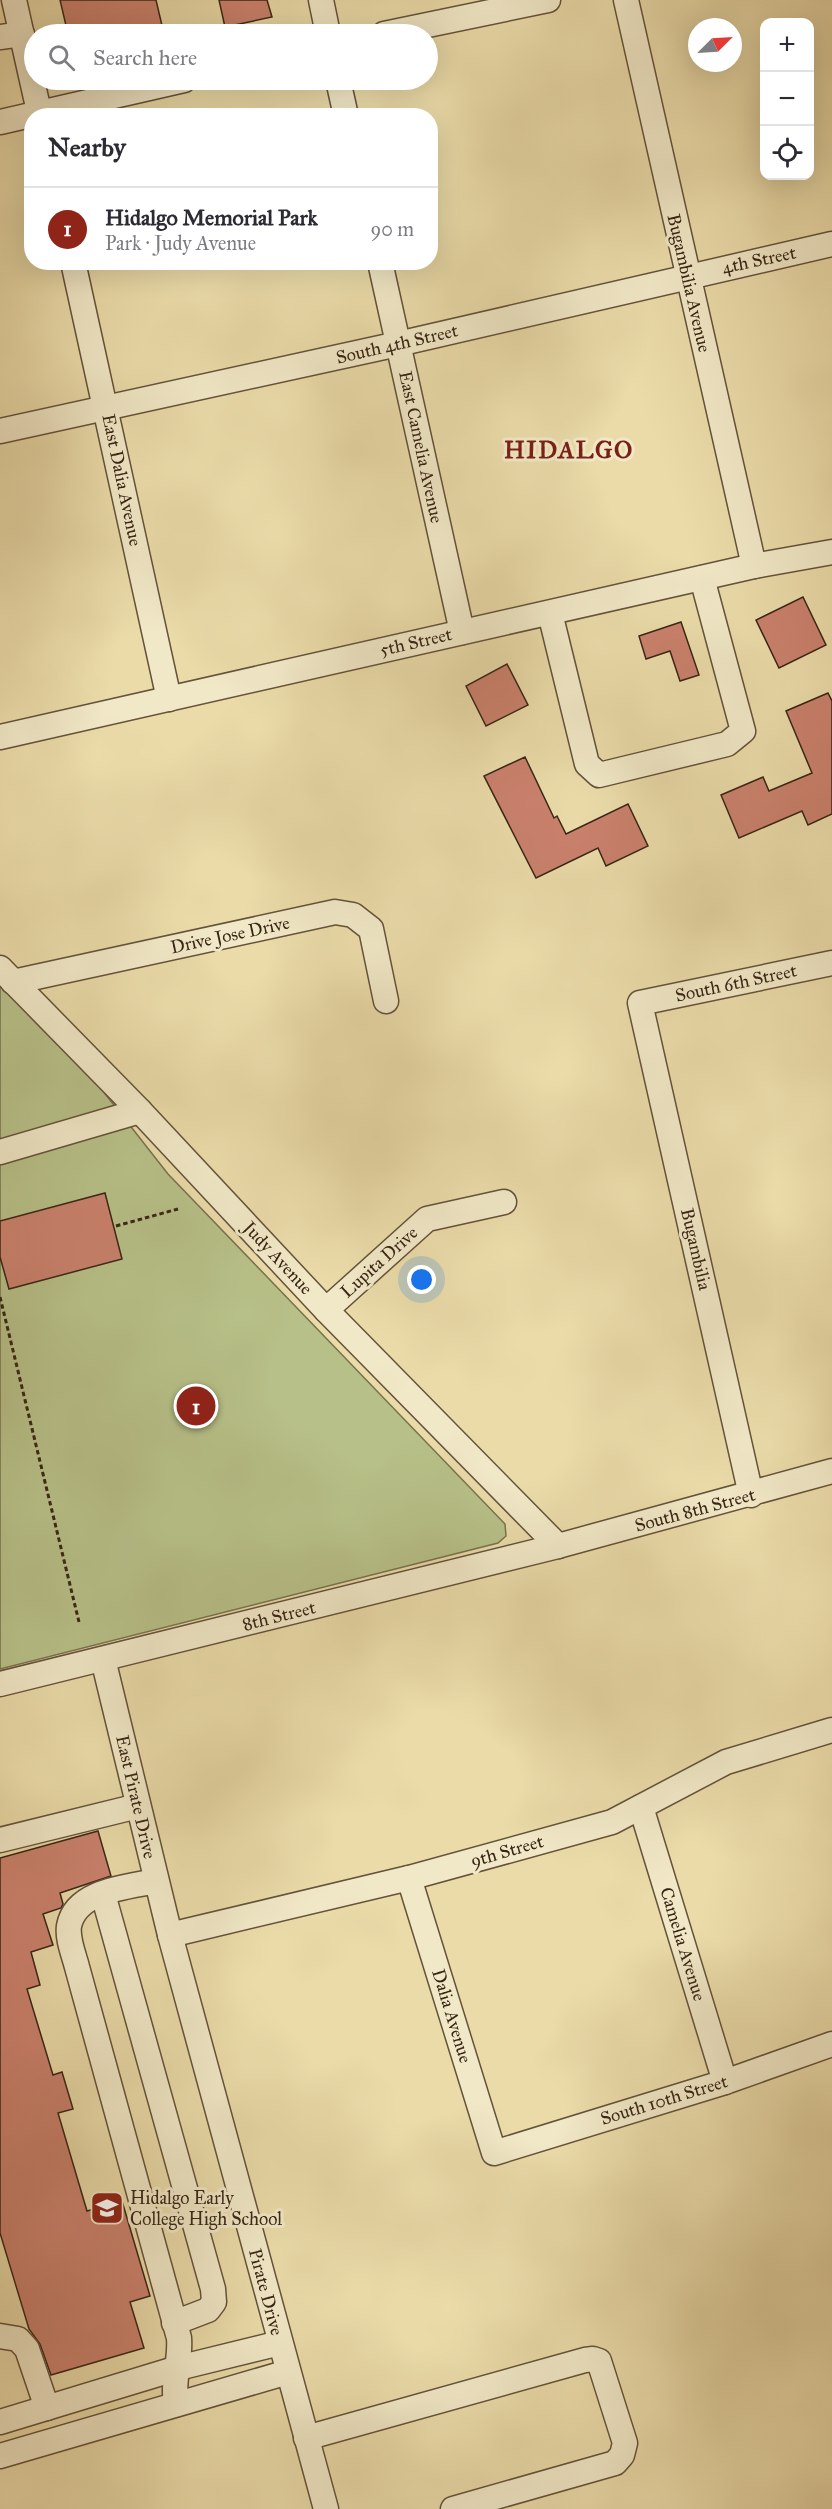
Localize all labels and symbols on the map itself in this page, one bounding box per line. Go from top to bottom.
north arrow [688,18,742,72]
street label: Bugambilia Avenue [661,212,716,355]
street label: 4th Street [720,241,799,279]
street label: South 4th Street [334,319,461,369]
street label: East Camelia Avenue [394,369,448,525]
street label: East Dalia Avenue [97,412,147,548]
district label: HIDALGO [504,435,634,465]
street label: 5th Street [378,623,455,661]
street label: Drive Jose Drive [168,912,292,959]
street label: South 6th Street [673,959,799,1007]
street label: Bugambilia [675,1206,716,1293]
street label: Judy Avenue [237,1215,317,1300]
street label: Lupita Drive [336,1222,422,1302]
your location [407,1265,436,1294]
pin: 1 [176,1384,216,1428]
street label: South 8th Street [632,1483,758,1537]
street label: 8th Street [240,1596,318,1636]
street label: East Pirate Drive [111,1733,161,1861]
street label: 9th Street [468,1830,547,1872]
street label: Camelia Avenue [655,1884,711,2004]
street label: Dalia Avenue [427,1966,477,2066]
street label: South 10th Street [598,2070,731,2130]
place label: Hidalgo Early College High School [130,2187,282,2231]
school or university icon: Hidalgo Early College High School [89,2190,125,2226]
street label: Pirate Drive [244,2246,288,2338]

